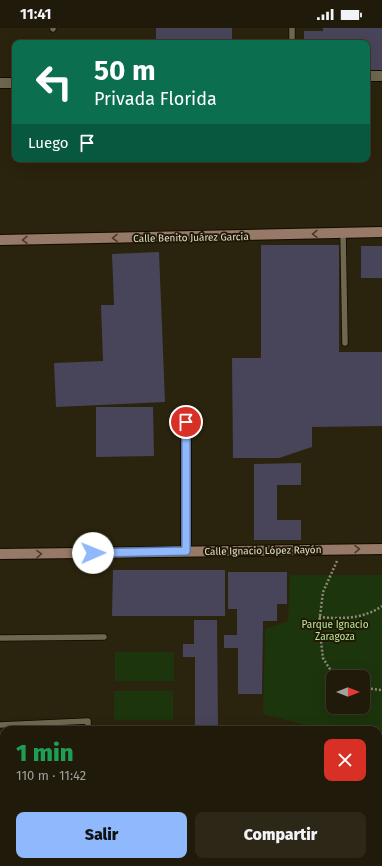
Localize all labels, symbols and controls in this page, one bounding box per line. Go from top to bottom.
text: 11:41 [20,5,52,23]
text: 50 m [94,54,156,87]
icon: left [28,56,80,108]
text: Privada Florida [94,88,217,110]
icon: arrive [76,132,98,154]
text: Luego [28,134,68,152]
one-way arrow [312,230,318,238]
street label: Calle Benito Juárez Garcia [133,231,249,245]
one-way arrow [112,234,118,242]
one-way arrow [22,236,28,244]
pin [169,405,203,439]
icon: arrive [175,411,197,433]
position arrow [72,532,114,574]
street label: Calle Ignacio López Rayón [204,544,322,558]
one-way arrow [354,545,360,553]
one-way arrow [36,549,42,558]
park label: Parque Ignacio Zaragoza [301,619,369,643]
north arrow [326,670,370,714]
map controls [326,670,370,714]
text: 1 min [16,739,74,767]
button: close [324,739,366,781]
text: 110 m · 11:42 [16,768,86,783]
button: Salir [16,812,187,858]
button: Compartir [195,812,366,858]

